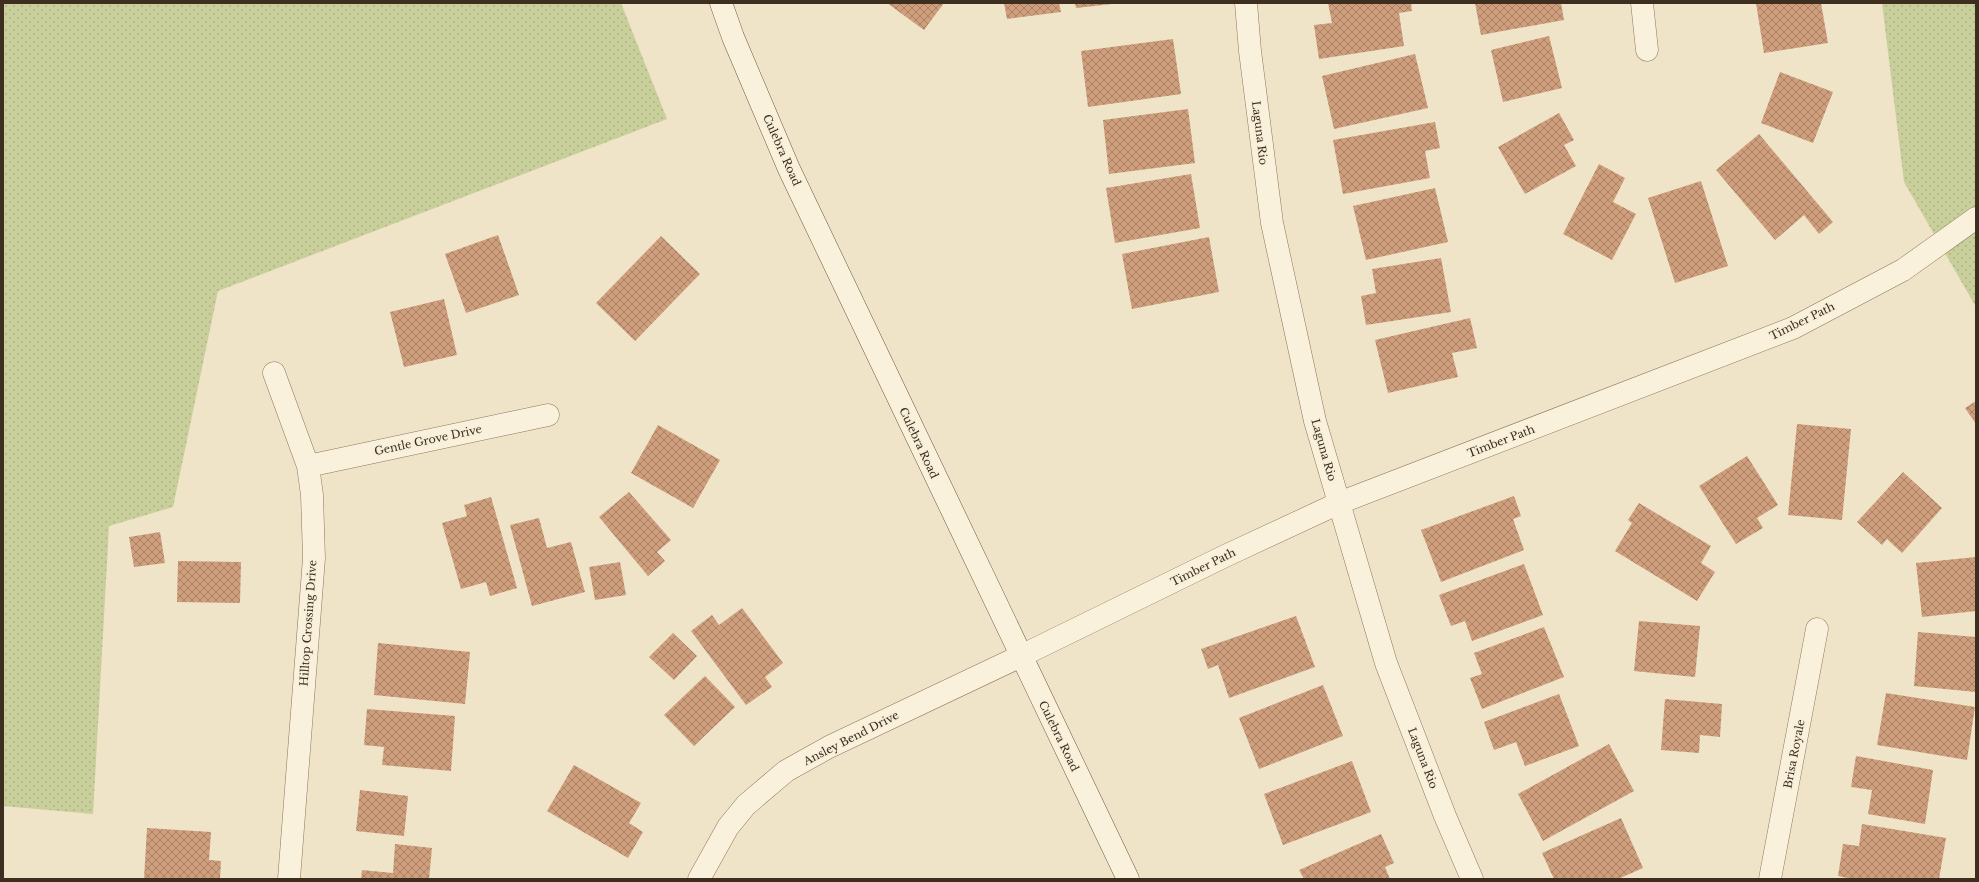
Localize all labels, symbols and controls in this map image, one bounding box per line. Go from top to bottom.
street label: Laguna Rio [1249,100,1271,166]
street label: Culebra Road [760,112,804,188]
street label: Timber Path [1767,299,1837,343]
street label: Culebra Road [896,405,942,481]
street label: Laguna Rio [1308,417,1340,483]
street label: Gentle Grove Drive [373,422,483,458]
street label: Timber Path [1465,422,1537,460]
street label: Timber Path [1168,545,1238,589]
street label: Hilltop Crossing Drive [297,559,319,687]
street label: Culebra Road [1036,698,1082,774]
street label: Ansley Bend Drive [800,708,901,769]
street label: Brisa Royale [1780,718,1808,790]
street label: Laguna Rio [1405,725,1441,791]

